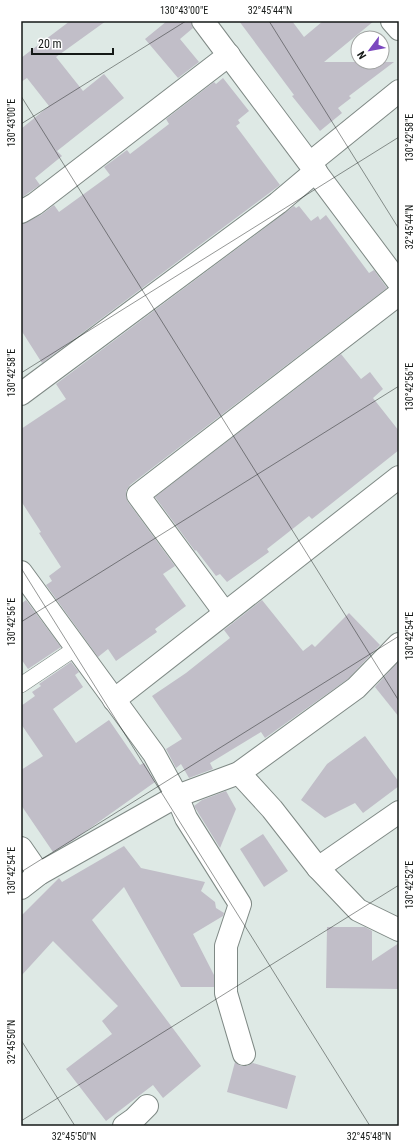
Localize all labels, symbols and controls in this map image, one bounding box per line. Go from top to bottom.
text: 130°43'00"E [160,5,208,16]
text: 32°45'44"N [248,5,292,16]
scale bar [32,30,113,56]
north arrow [350,30,390,70]
text: 20 m [38,37,62,51]
text: N [355,49,369,61]
text: 130°43'00"E [6,99,17,147]
text: 130°42'58"E [404,114,415,162]
text: 32°45'44"N [404,205,415,249]
text: 130°42'58"E [6,349,17,397]
text: 130°42'56"E [404,363,415,411]
text: 130°42'56"E [6,598,17,646]
text: 130°42'54"E [404,612,415,660]
text: 130°42'54"E [6,847,17,895]
text: 130°42'52"E [404,861,415,909]
text: 32°45'50"N [6,1020,17,1064]
text: 32°45'50"N [52,1131,96,1142]
text: 32°45'48"N [347,1131,391,1142]

